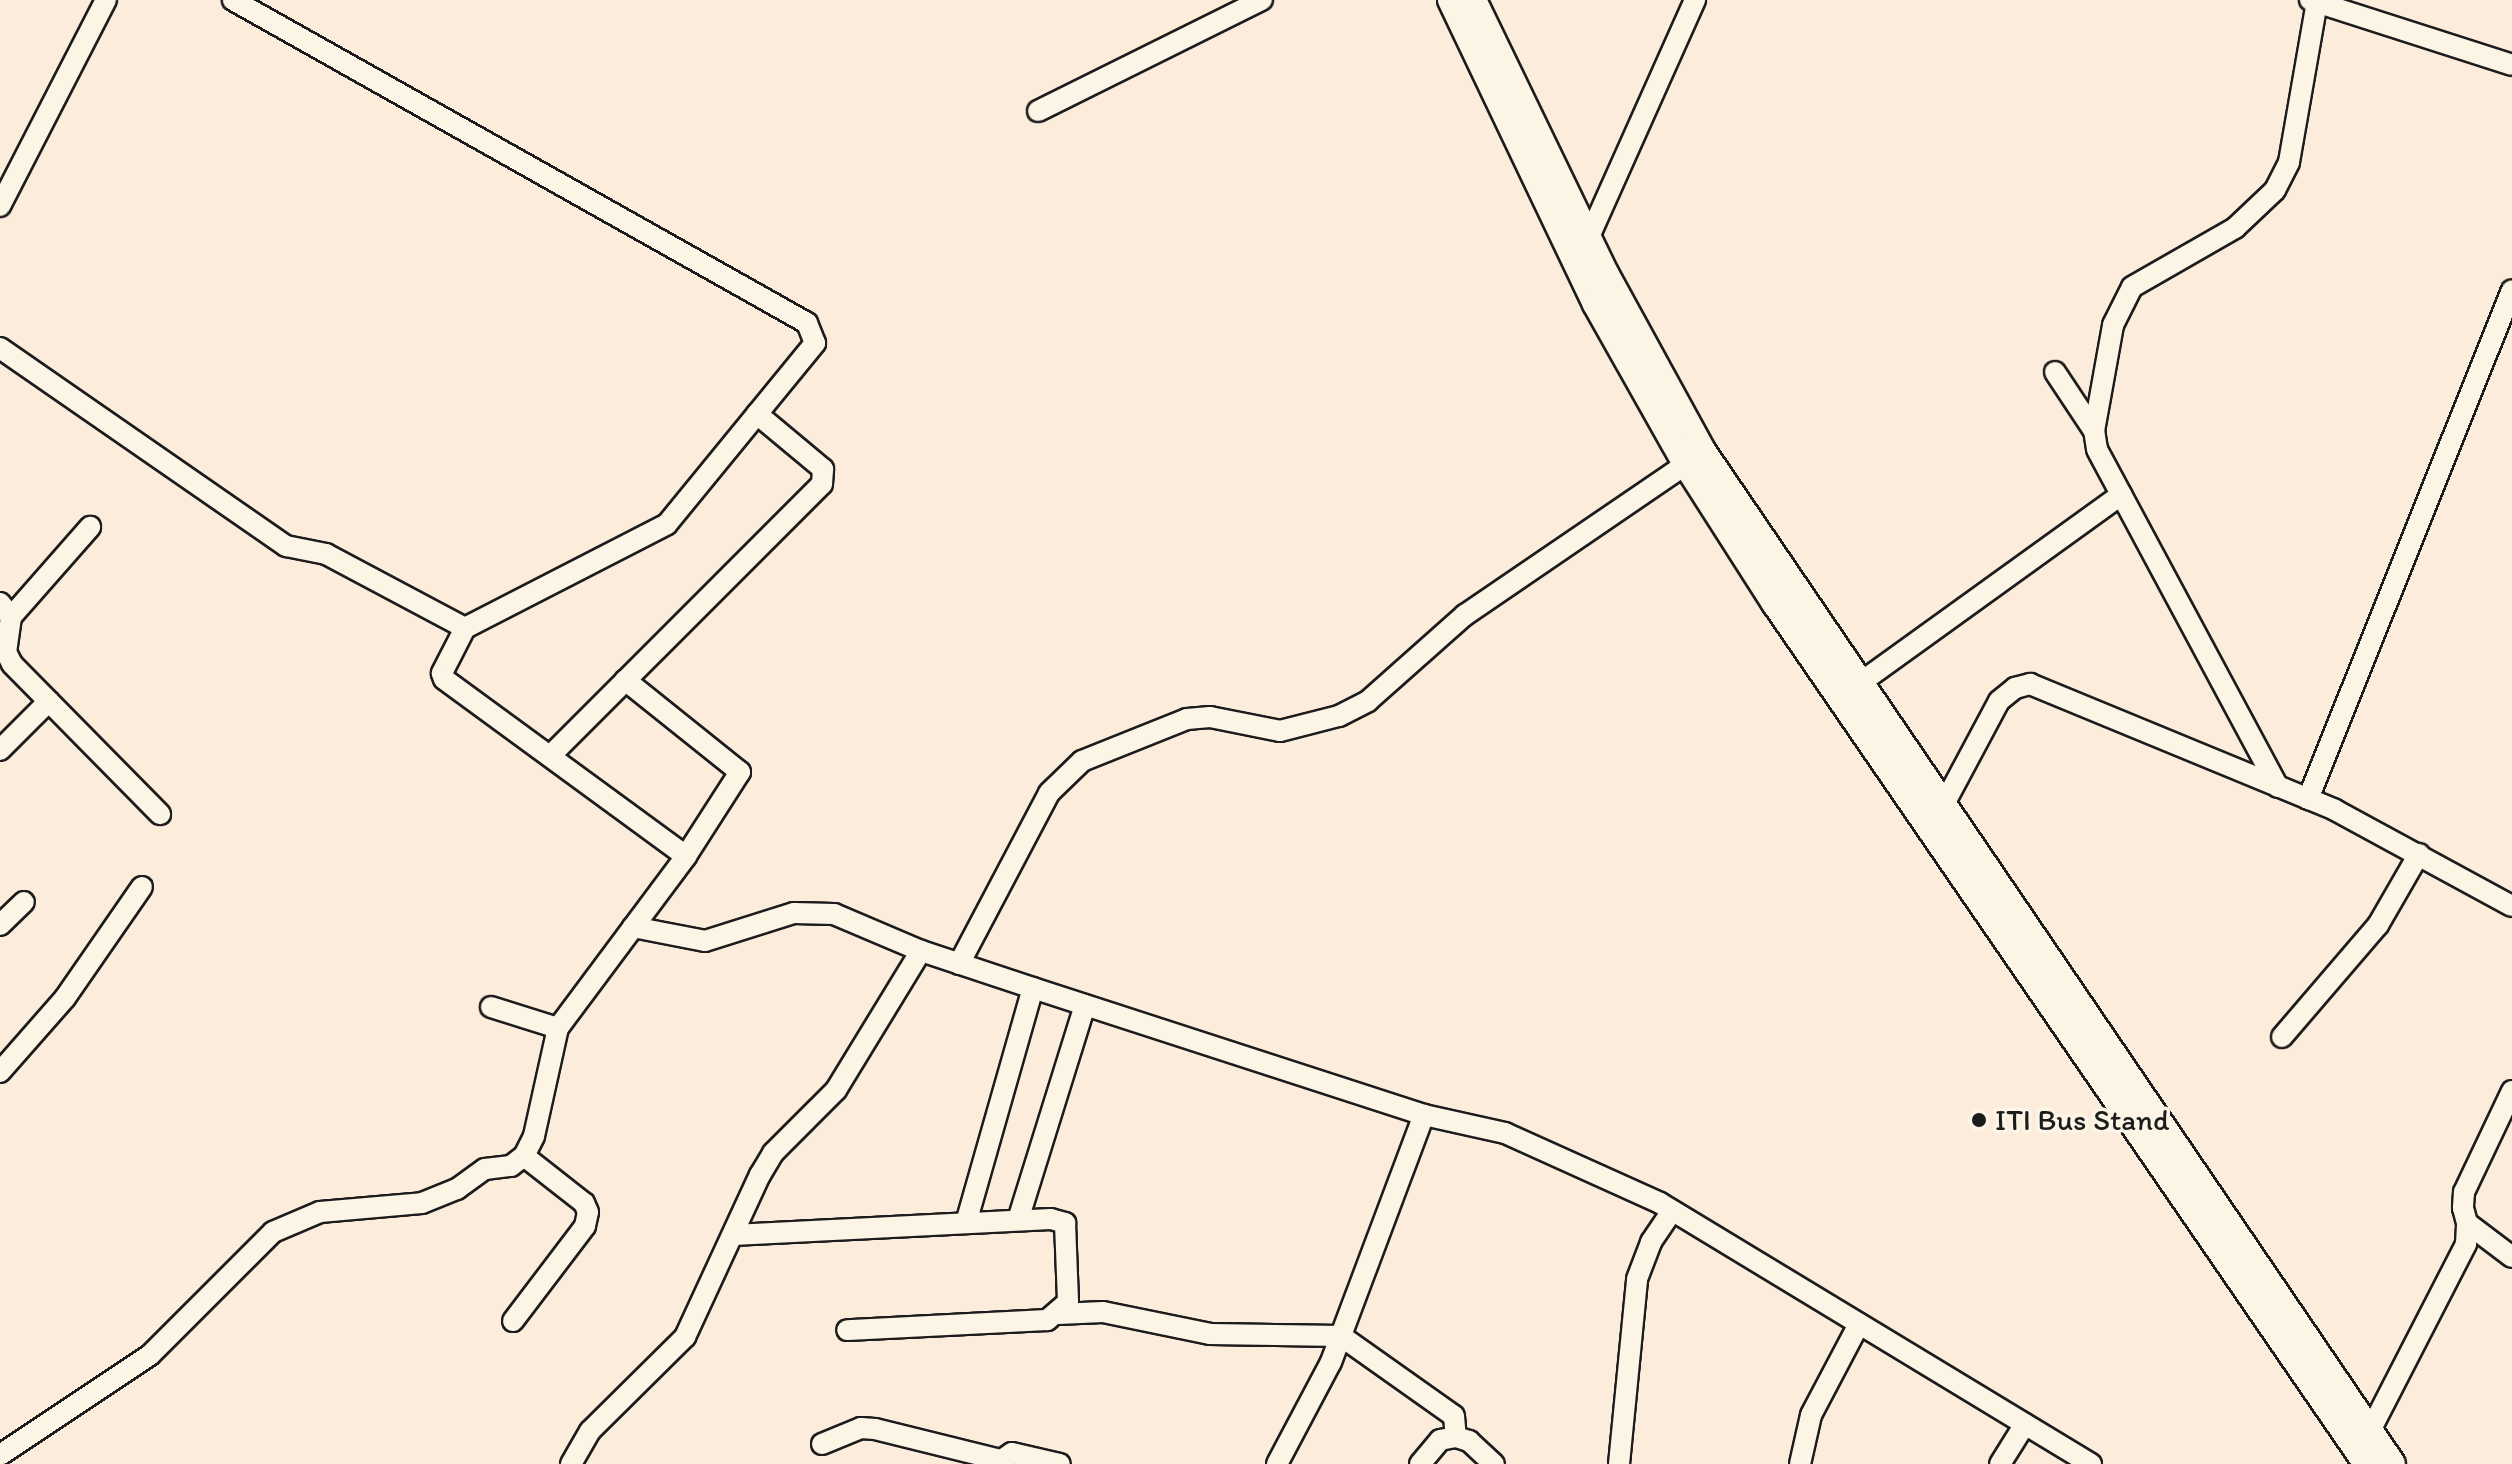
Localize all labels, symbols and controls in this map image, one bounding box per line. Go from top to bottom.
place label: ITI Bus Stand [1995,1102,2170,1138]
marker: ITI Bus Stand [1970,1111,1988,1129]

